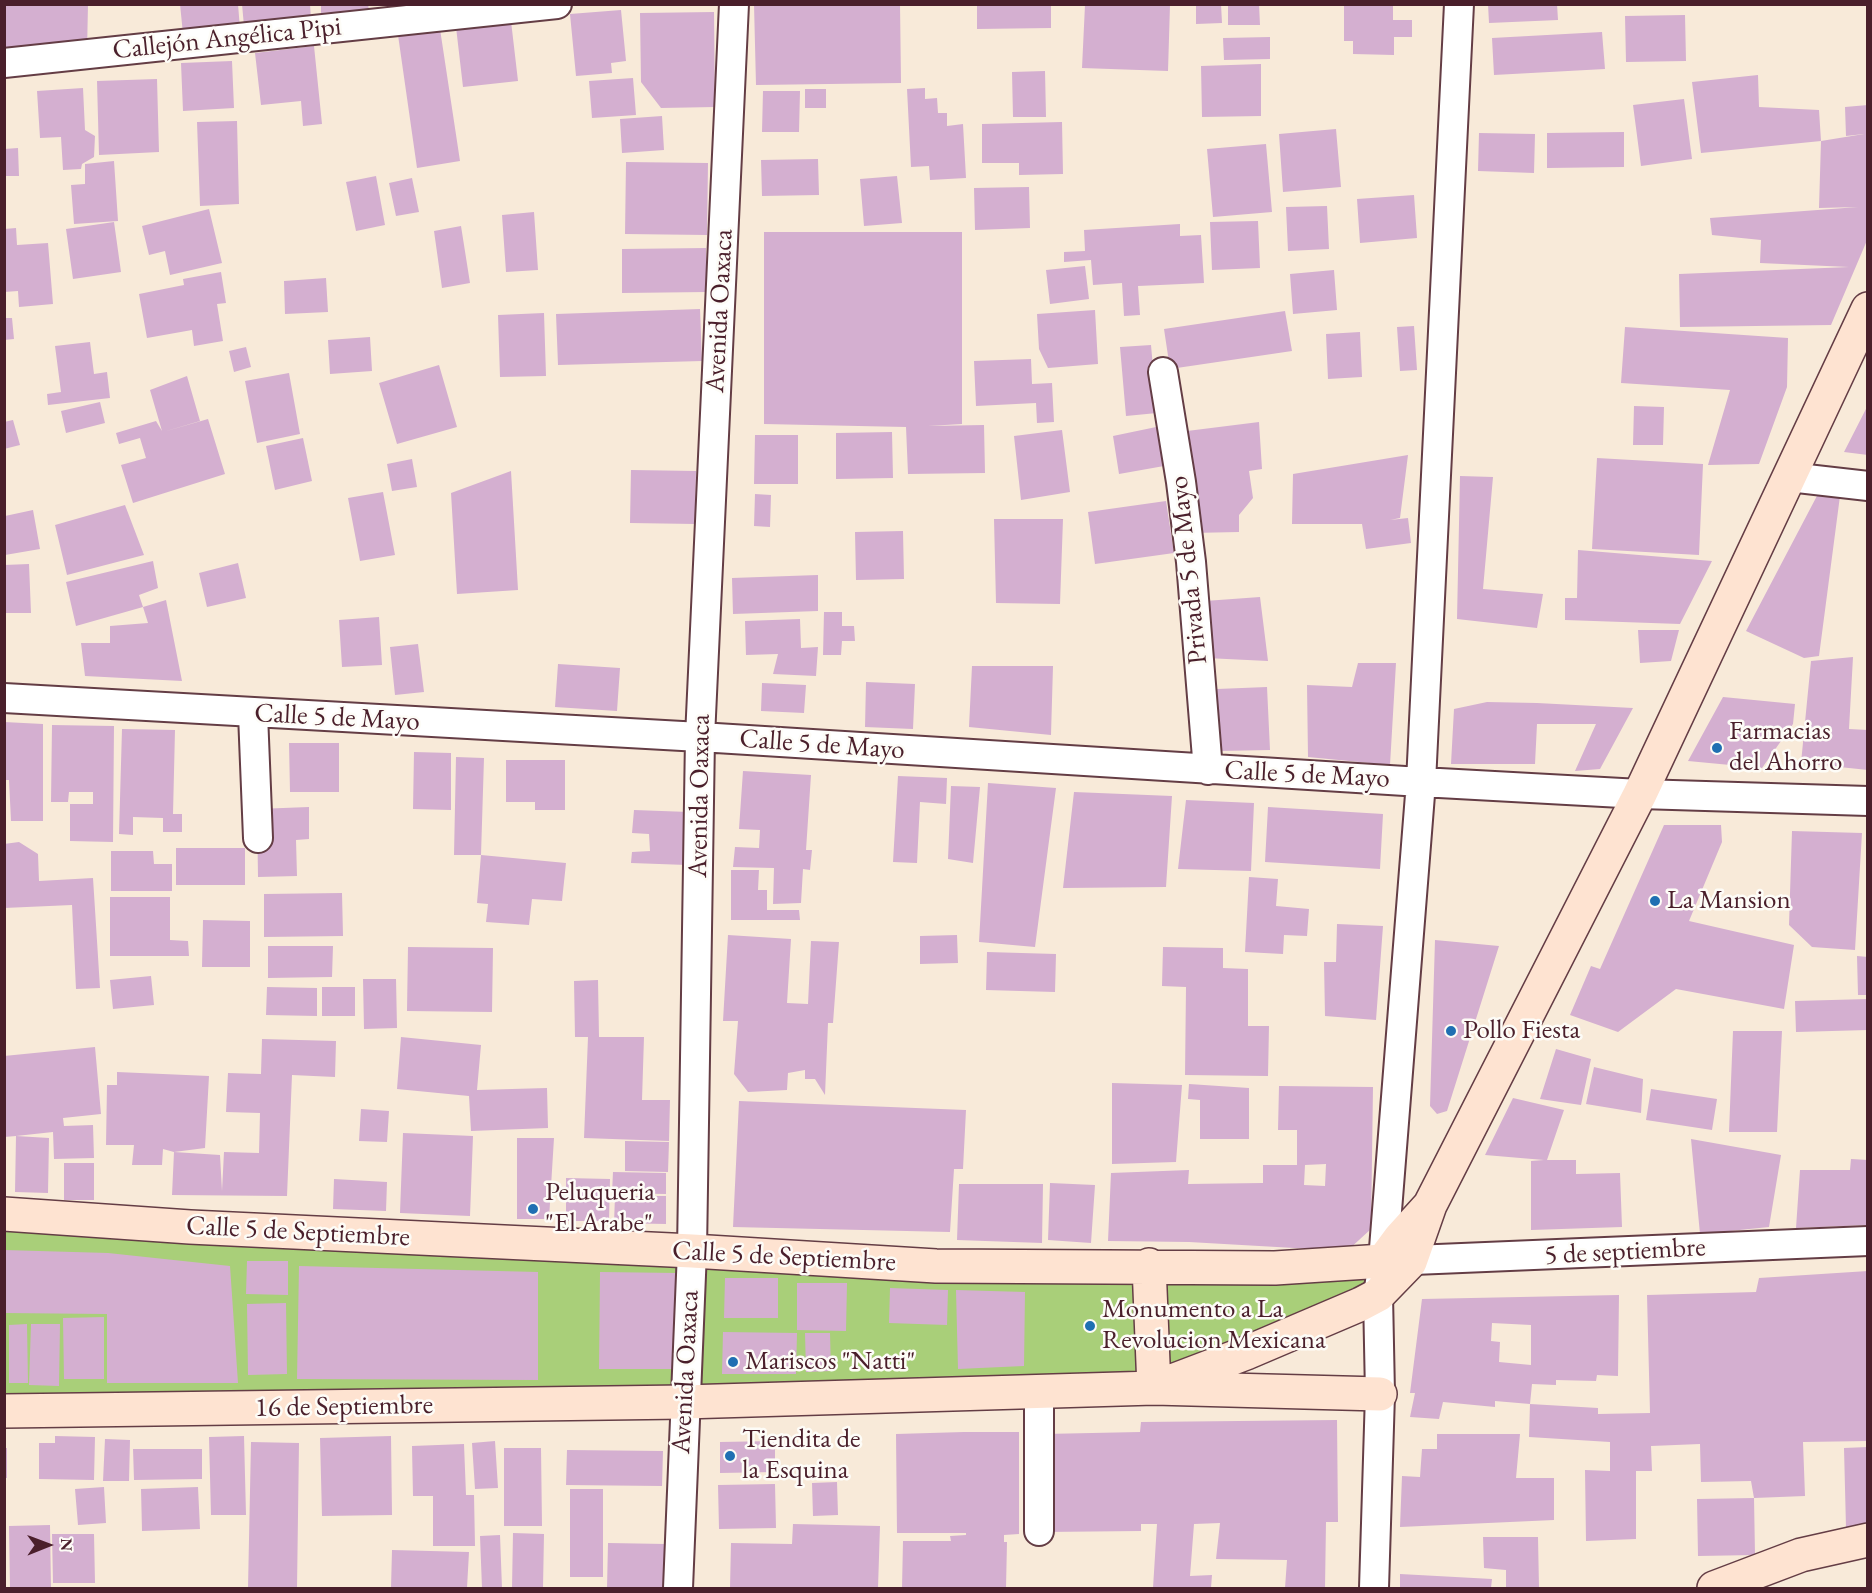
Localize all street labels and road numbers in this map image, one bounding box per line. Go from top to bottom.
street label: Callejón Angélica Pipi [111,11,343,67]
street label: Avenida Oaxaca [700,228,740,394]
street label: Privada 5 de Mayo [1163,474,1215,666]
street label: Calle 5 de Mayo [253,697,421,739]
street label: Avenida Oaxaca [682,714,718,878]
street label: Calle 5 de Mayo [738,723,906,767]
street label: Calle 5 de Mayo [1223,754,1391,796]
street label: Calle 5 de Septiembre [185,1210,411,1254]
street label: 5 de septiembre [1544,1232,1706,1272]
street label: Calle 5 de Septiembre [671,1235,897,1279]
street label: Avenida Oaxaca [666,1289,706,1455]
street label: 16 de Septiembre [255,1389,433,1425]

